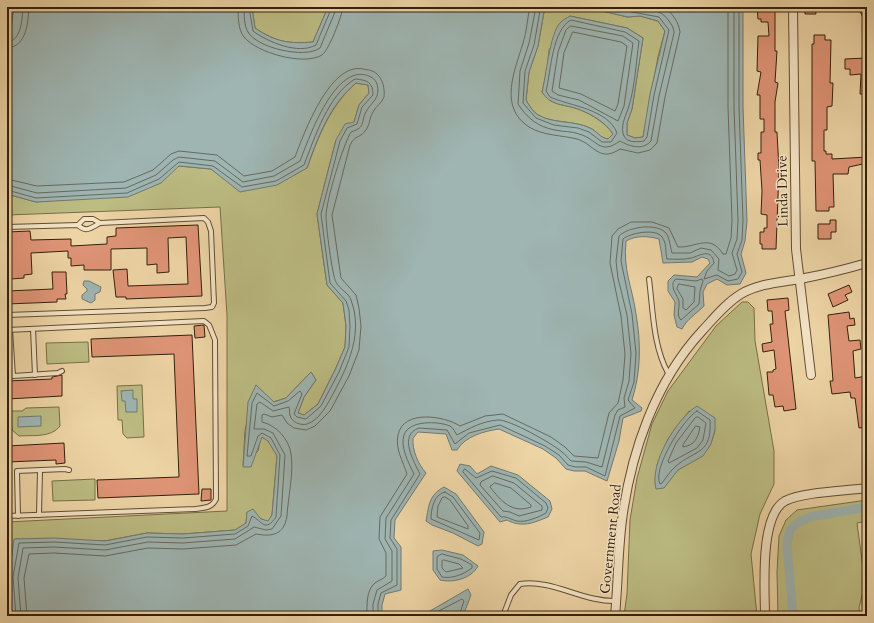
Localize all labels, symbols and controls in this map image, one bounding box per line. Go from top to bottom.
street label: Linda Drive [772,155,793,227]
street label: Government Road [595,483,626,595]

